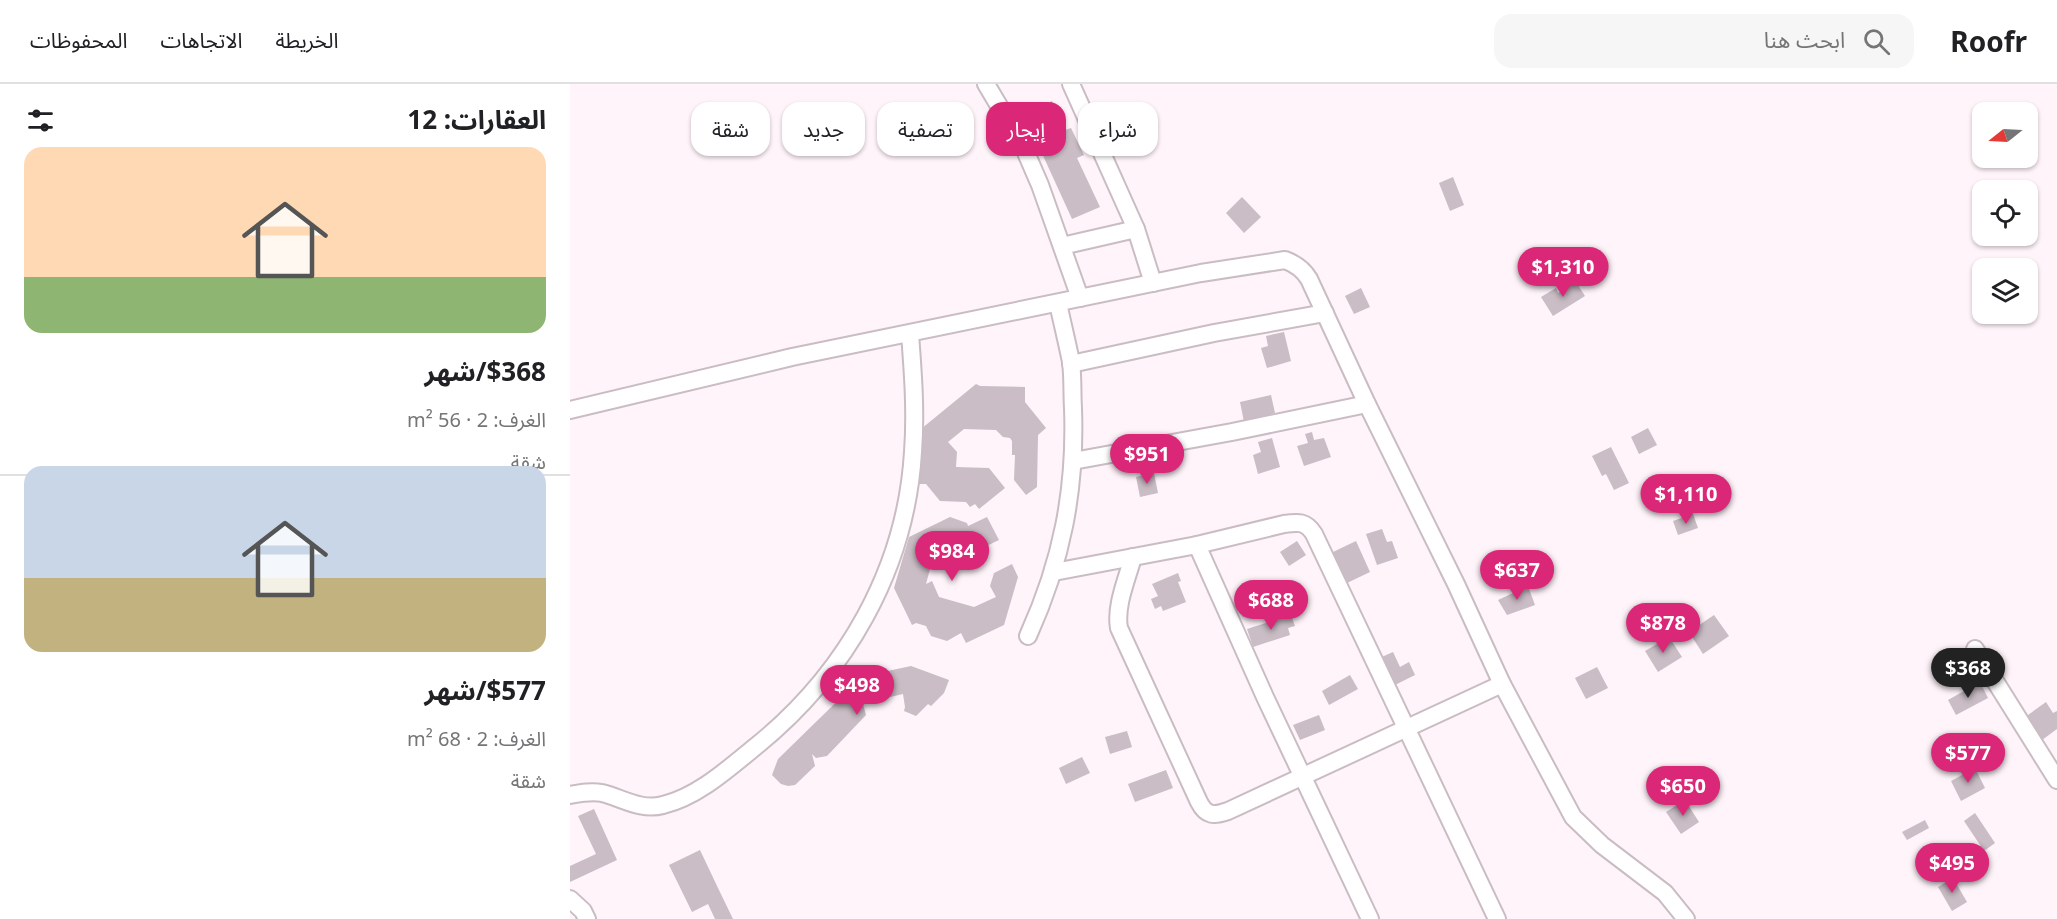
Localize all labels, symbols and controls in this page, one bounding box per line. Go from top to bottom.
search box [1494,14,1914,68]
text: Roofr [1950,22,2027,60]
text: ابحث هنا [1764,24,1845,54]
icon: search [1860,25,1893,58]
text: المحفوظات [30,26,127,54]
text: الاتجاهات [160,26,242,54]
text: الخريطة [275,26,338,54]
text: العقارات: 12 [407,101,546,137]
chip: شقة [691,102,770,156]
chip: جديد [782,102,865,156]
chip: تصفية [877,102,974,156]
chip: إيجار [986,102,1066,156]
chip: شراء [1078,102,1158,156]
north arrow [1972,102,2038,168]
map controls [1972,102,2038,324]
icon: filters [24,104,57,137]
button: locate [1972,180,2038,246]
icon: home [231,186,339,294]
pin: $1,310 [1514,247,1612,298]
text: $1,310 [1532,253,1594,280]
button: layers [1972,258,2038,324]
text: $368/شهر [424,353,546,389]
text: الغرف: 2 · 56 m² [407,406,546,433]
pin: $951 [1111,434,1183,485]
text: $951 [1124,440,1170,467]
text: شقة [511,448,546,475]
pin: $1,110 [1637,474,1735,525]
text: $1,110 [1655,480,1717,507]
icon: home [231,505,339,613]
pin: $984 [916,531,988,582]
text: $984 [929,537,975,564]
pin: $637 [1481,550,1553,601]
text: $637 [1494,556,1540,583]
pin: $688 [1235,580,1307,631]
text: $688 [1248,586,1294,613]
pin: $878 [1627,603,1699,654]
text: $878 [1640,609,1686,636]
pin: $368 [1932,648,2004,699]
text: $368 [1945,654,1991,681]
pin: $498 [821,665,893,716]
text: $498 [834,671,880,698]
text: $577/شهر [424,672,546,708]
text: الغرف: 2 · 68 m² [407,725,546,752]
pin: $577 [1932,733,2004,784]
text: $577 [1945,739,1991,766]
pin: $650 [1647,766,1719,817]
text: شقة [511,767,546,794]
text: $650 [1660,772,1706,799]
pin: $495 [1916,843,1988,894]
text: $495 [1929,849,1975,876]

